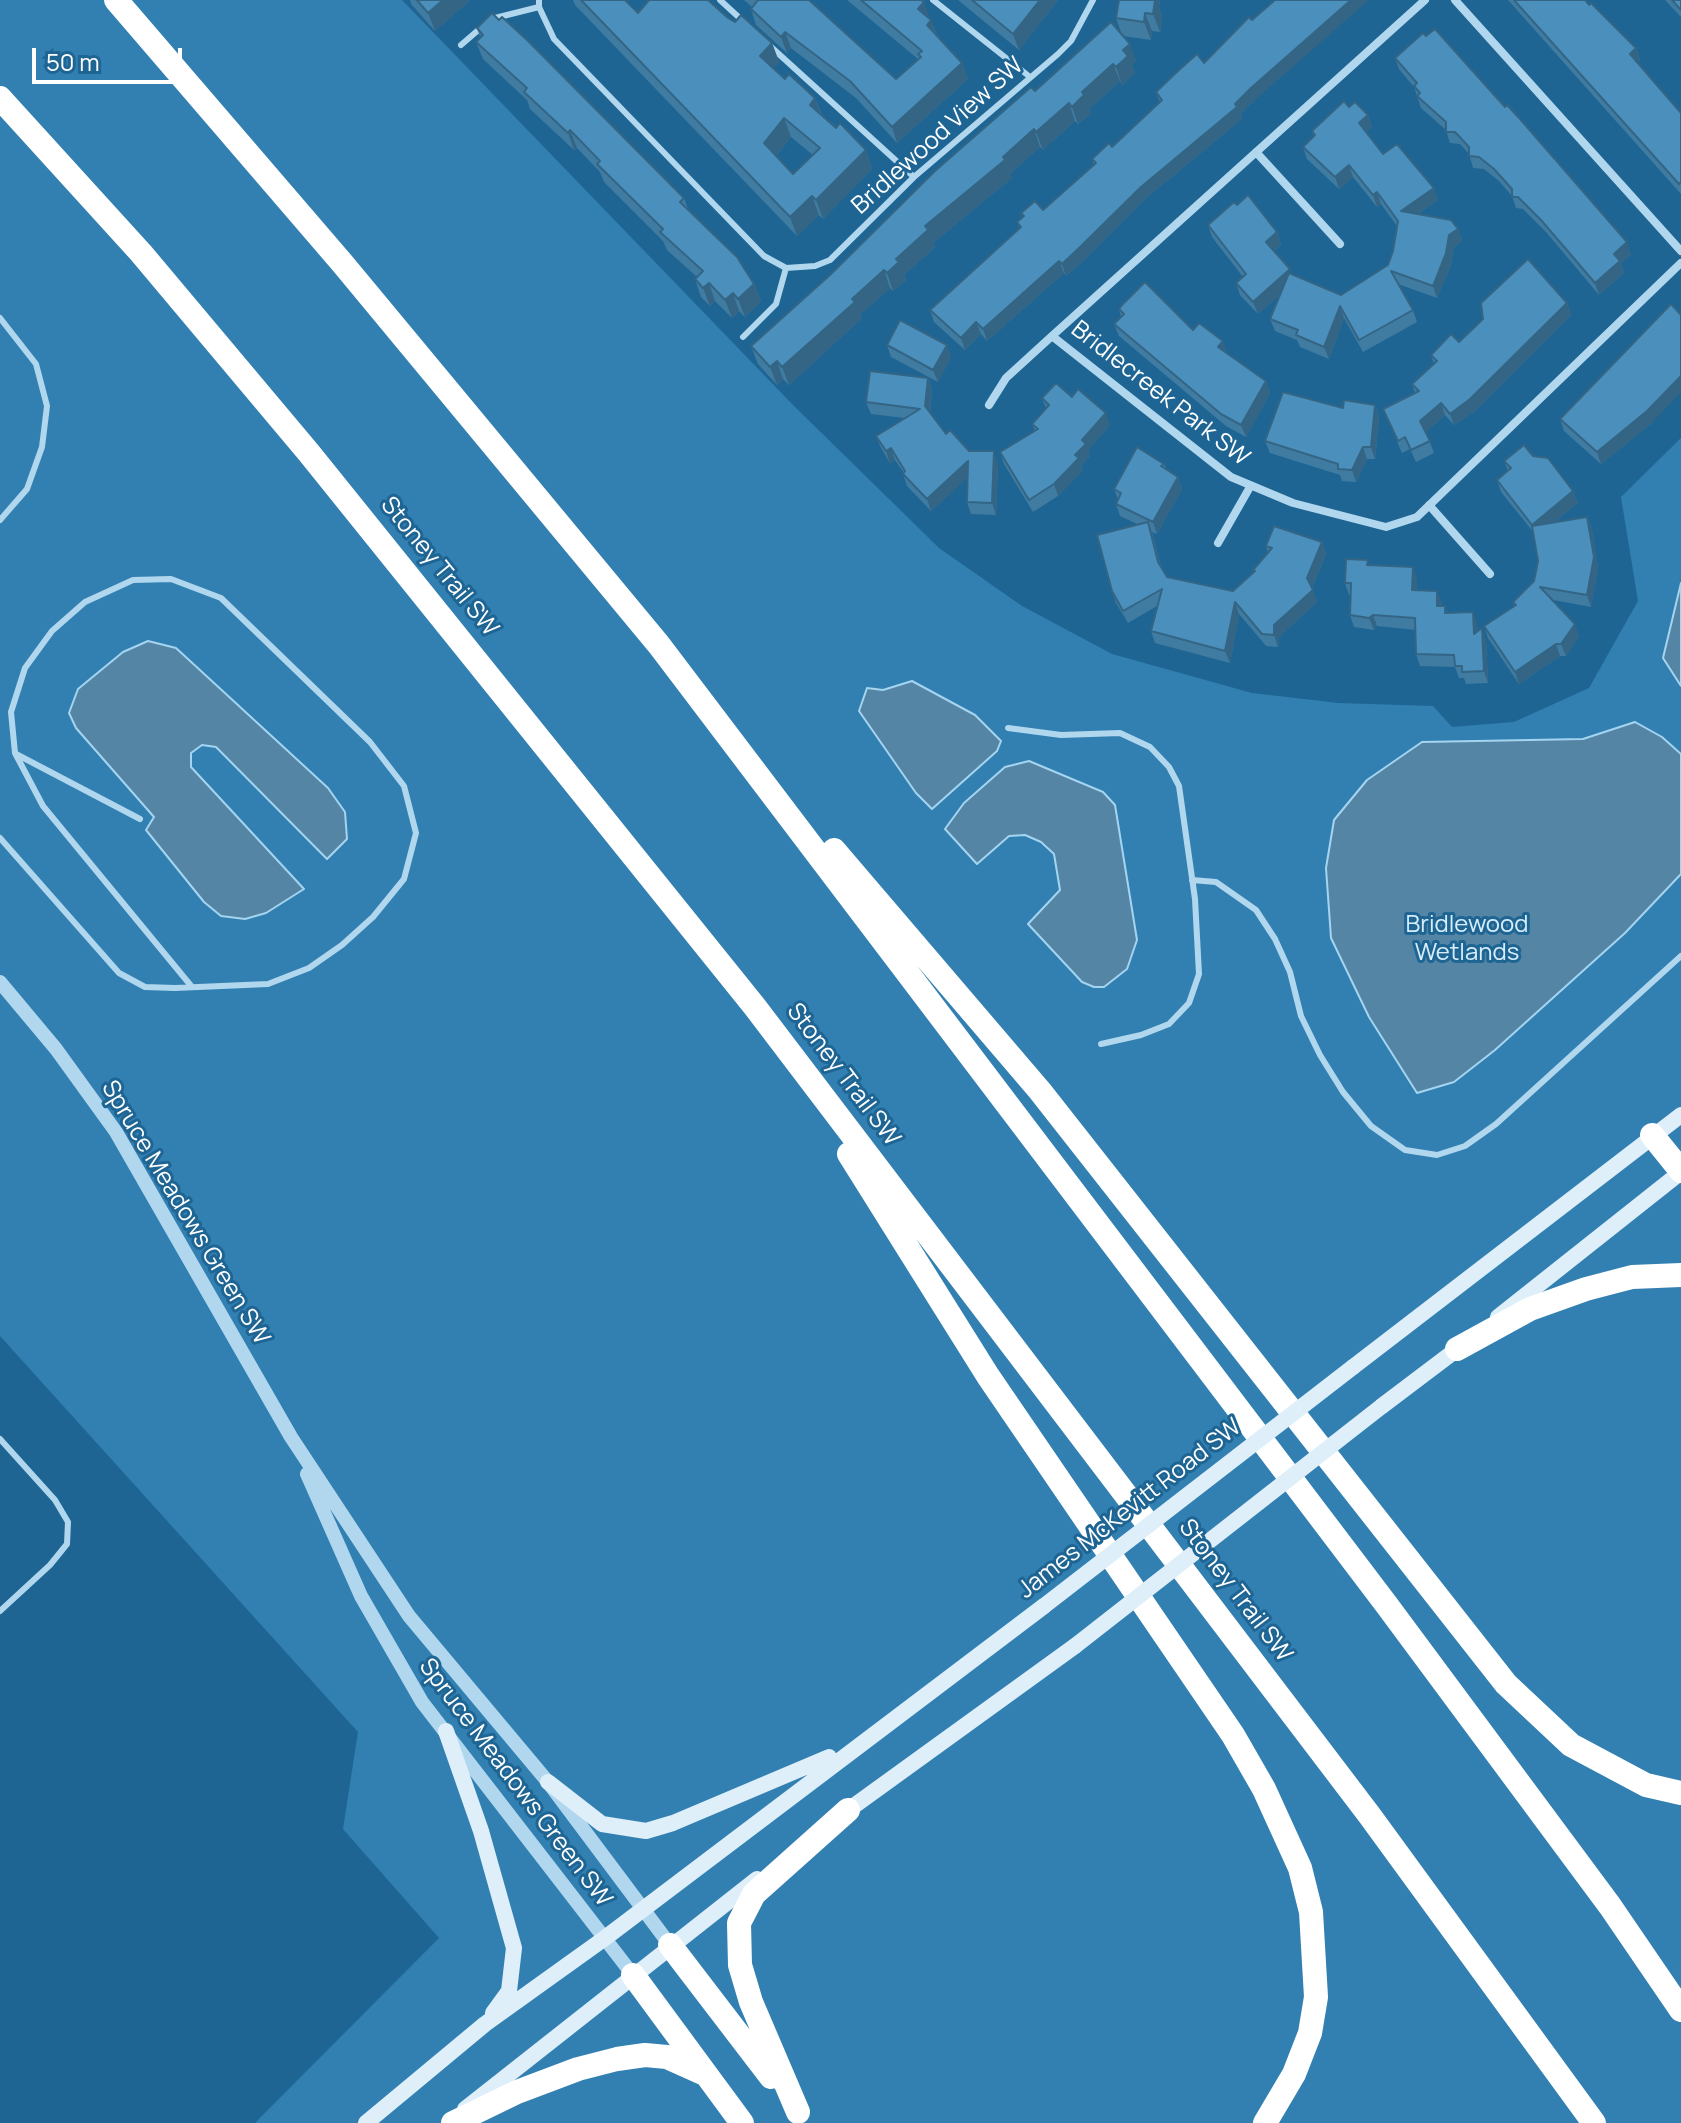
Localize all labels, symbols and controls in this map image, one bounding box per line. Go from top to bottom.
scale bar [36,32,186,82]
text: 50 m [46,45,100,78]
street label: Bridlewood View SW [846,51,1030,221]
street label: Bridlecreek Park SW [1065,315,1255,473]
street label: Stoney Trail SW [374,492,504,642]
park label: Bridlewood Wetlands [1406,911,1528,967]
street label: Stoney Trail SW [780,998,906,1152]
street label: Spruce Meadows Green SW [95,1076,275,1350]
street label: James McKevitt Road SW [1013,1413,1247,1605]
street label: Stoney Trail SW [1172,1514,1298,1668]
street label: Spruce Meadows Green SW [412,1653,618,1913]

